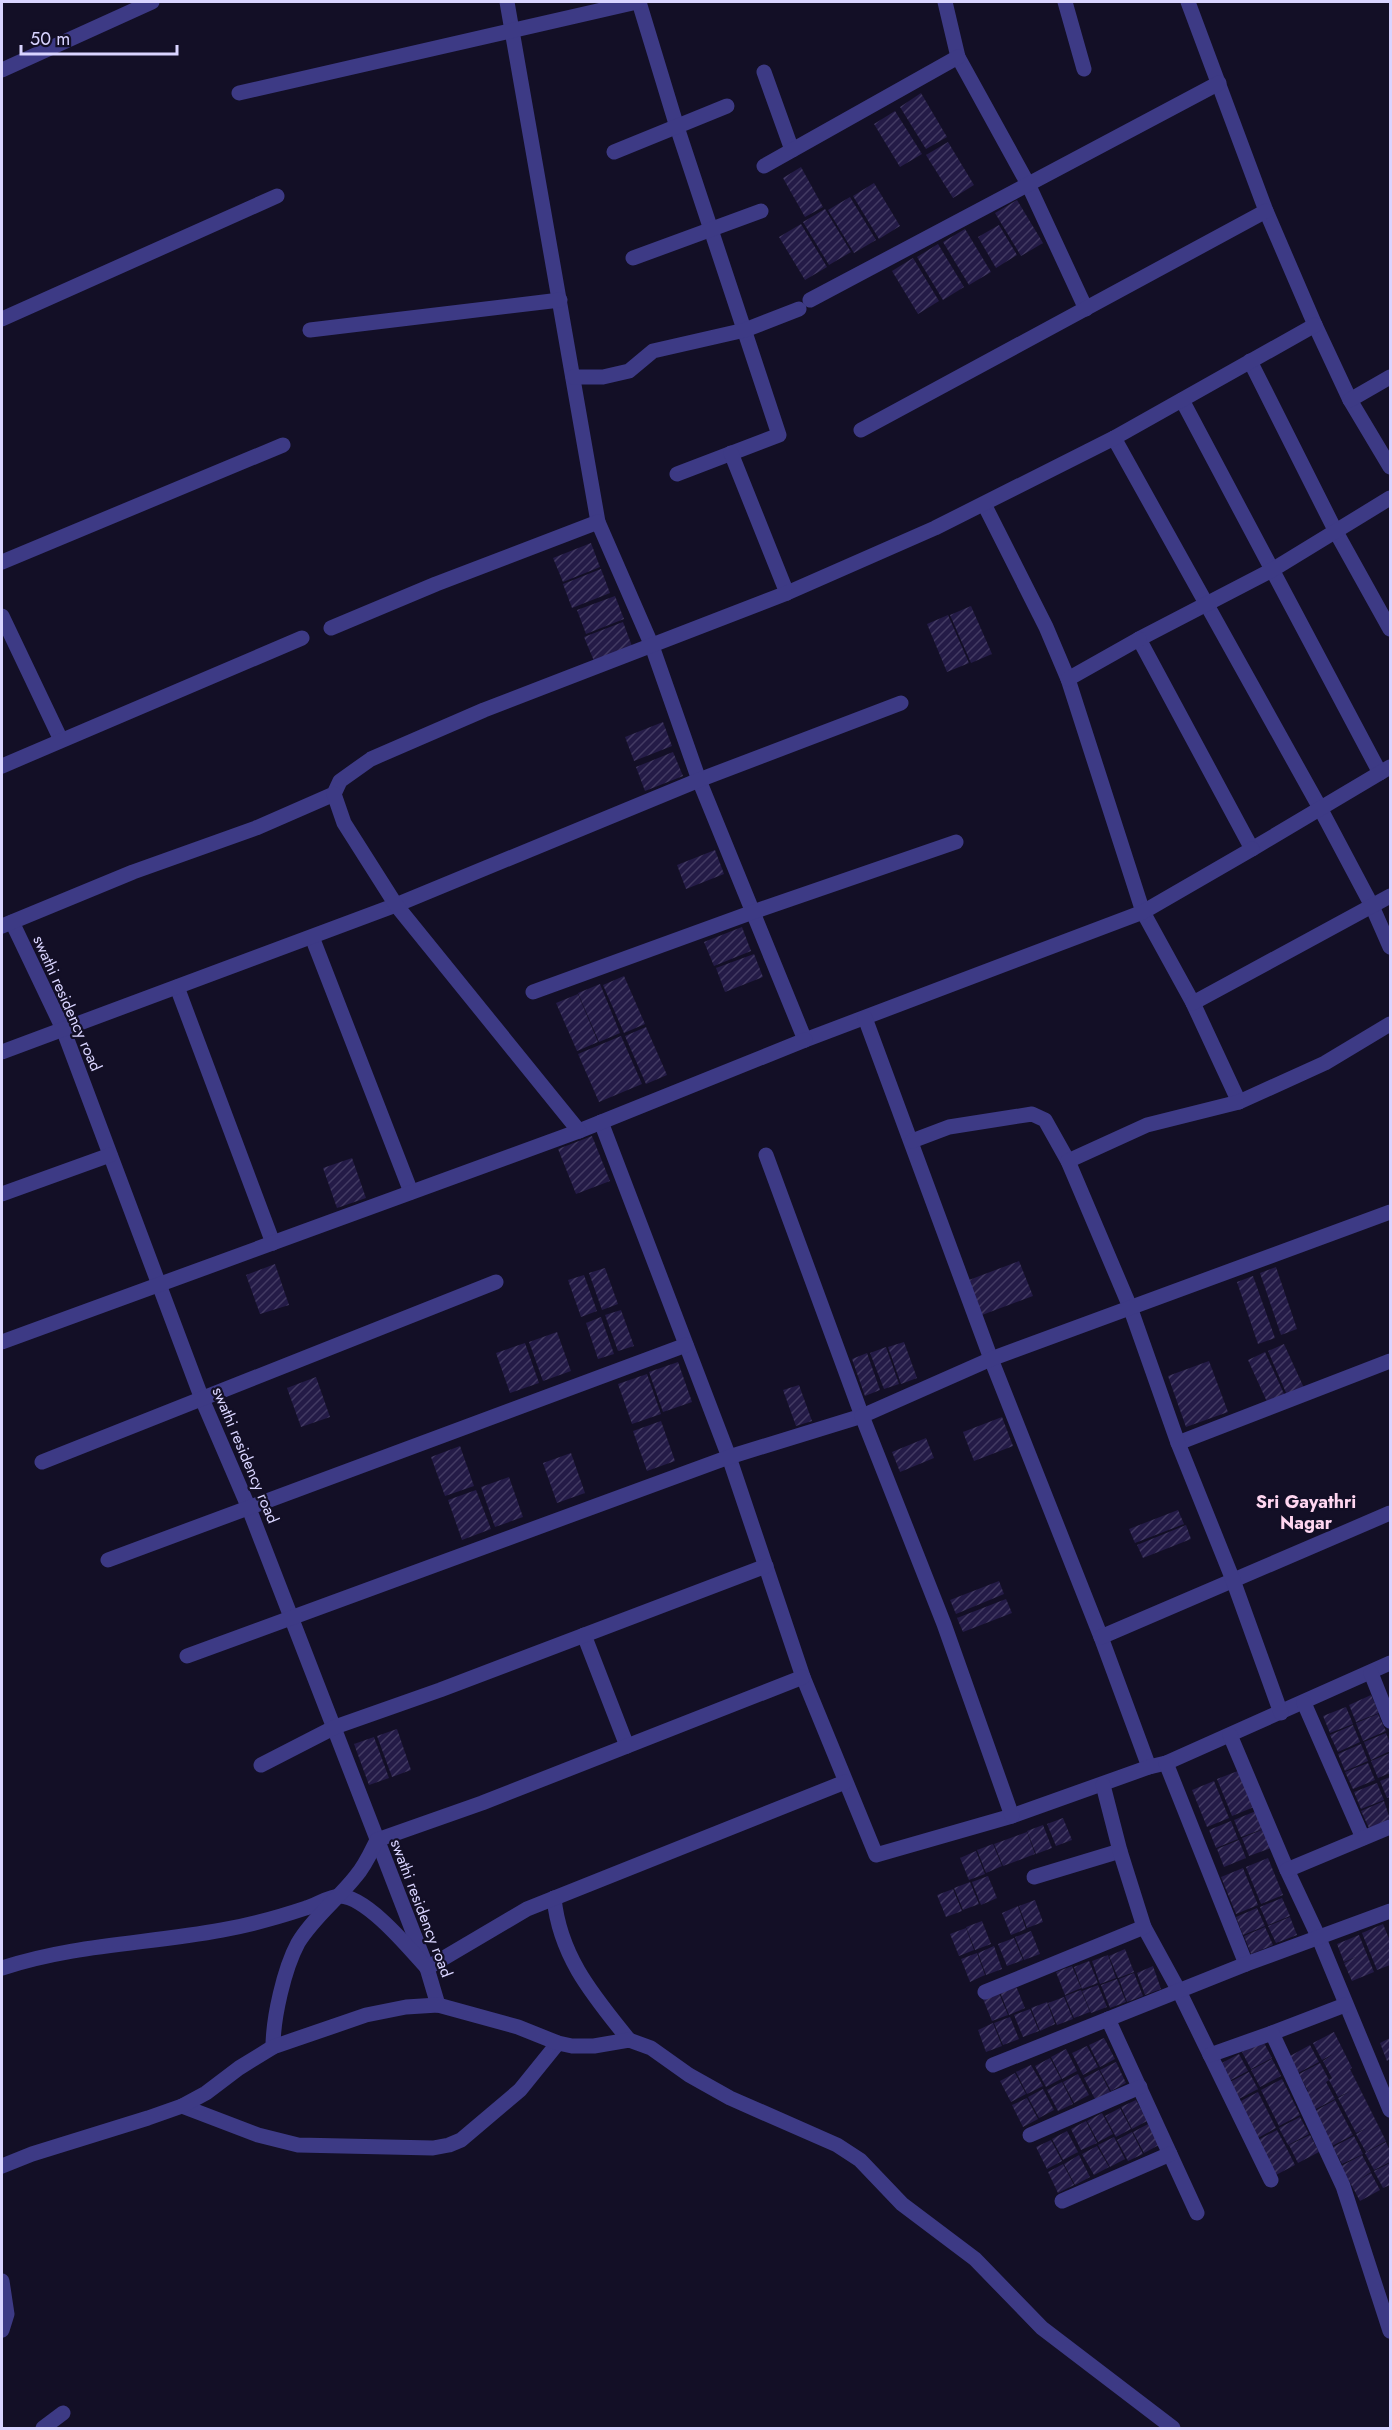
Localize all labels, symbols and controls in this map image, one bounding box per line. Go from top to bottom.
scale bar [21,18,177,56]
text: 50 m [30,26,70,52]
street label: swathi residency road [27,932,108,1075]
street label: swathi residency road [206,1383,285,1527]
district label: Sri Gayathri Nagar [1256,1489,1356,1536]
street label: swathi residency road [385,1836,458,1981]

